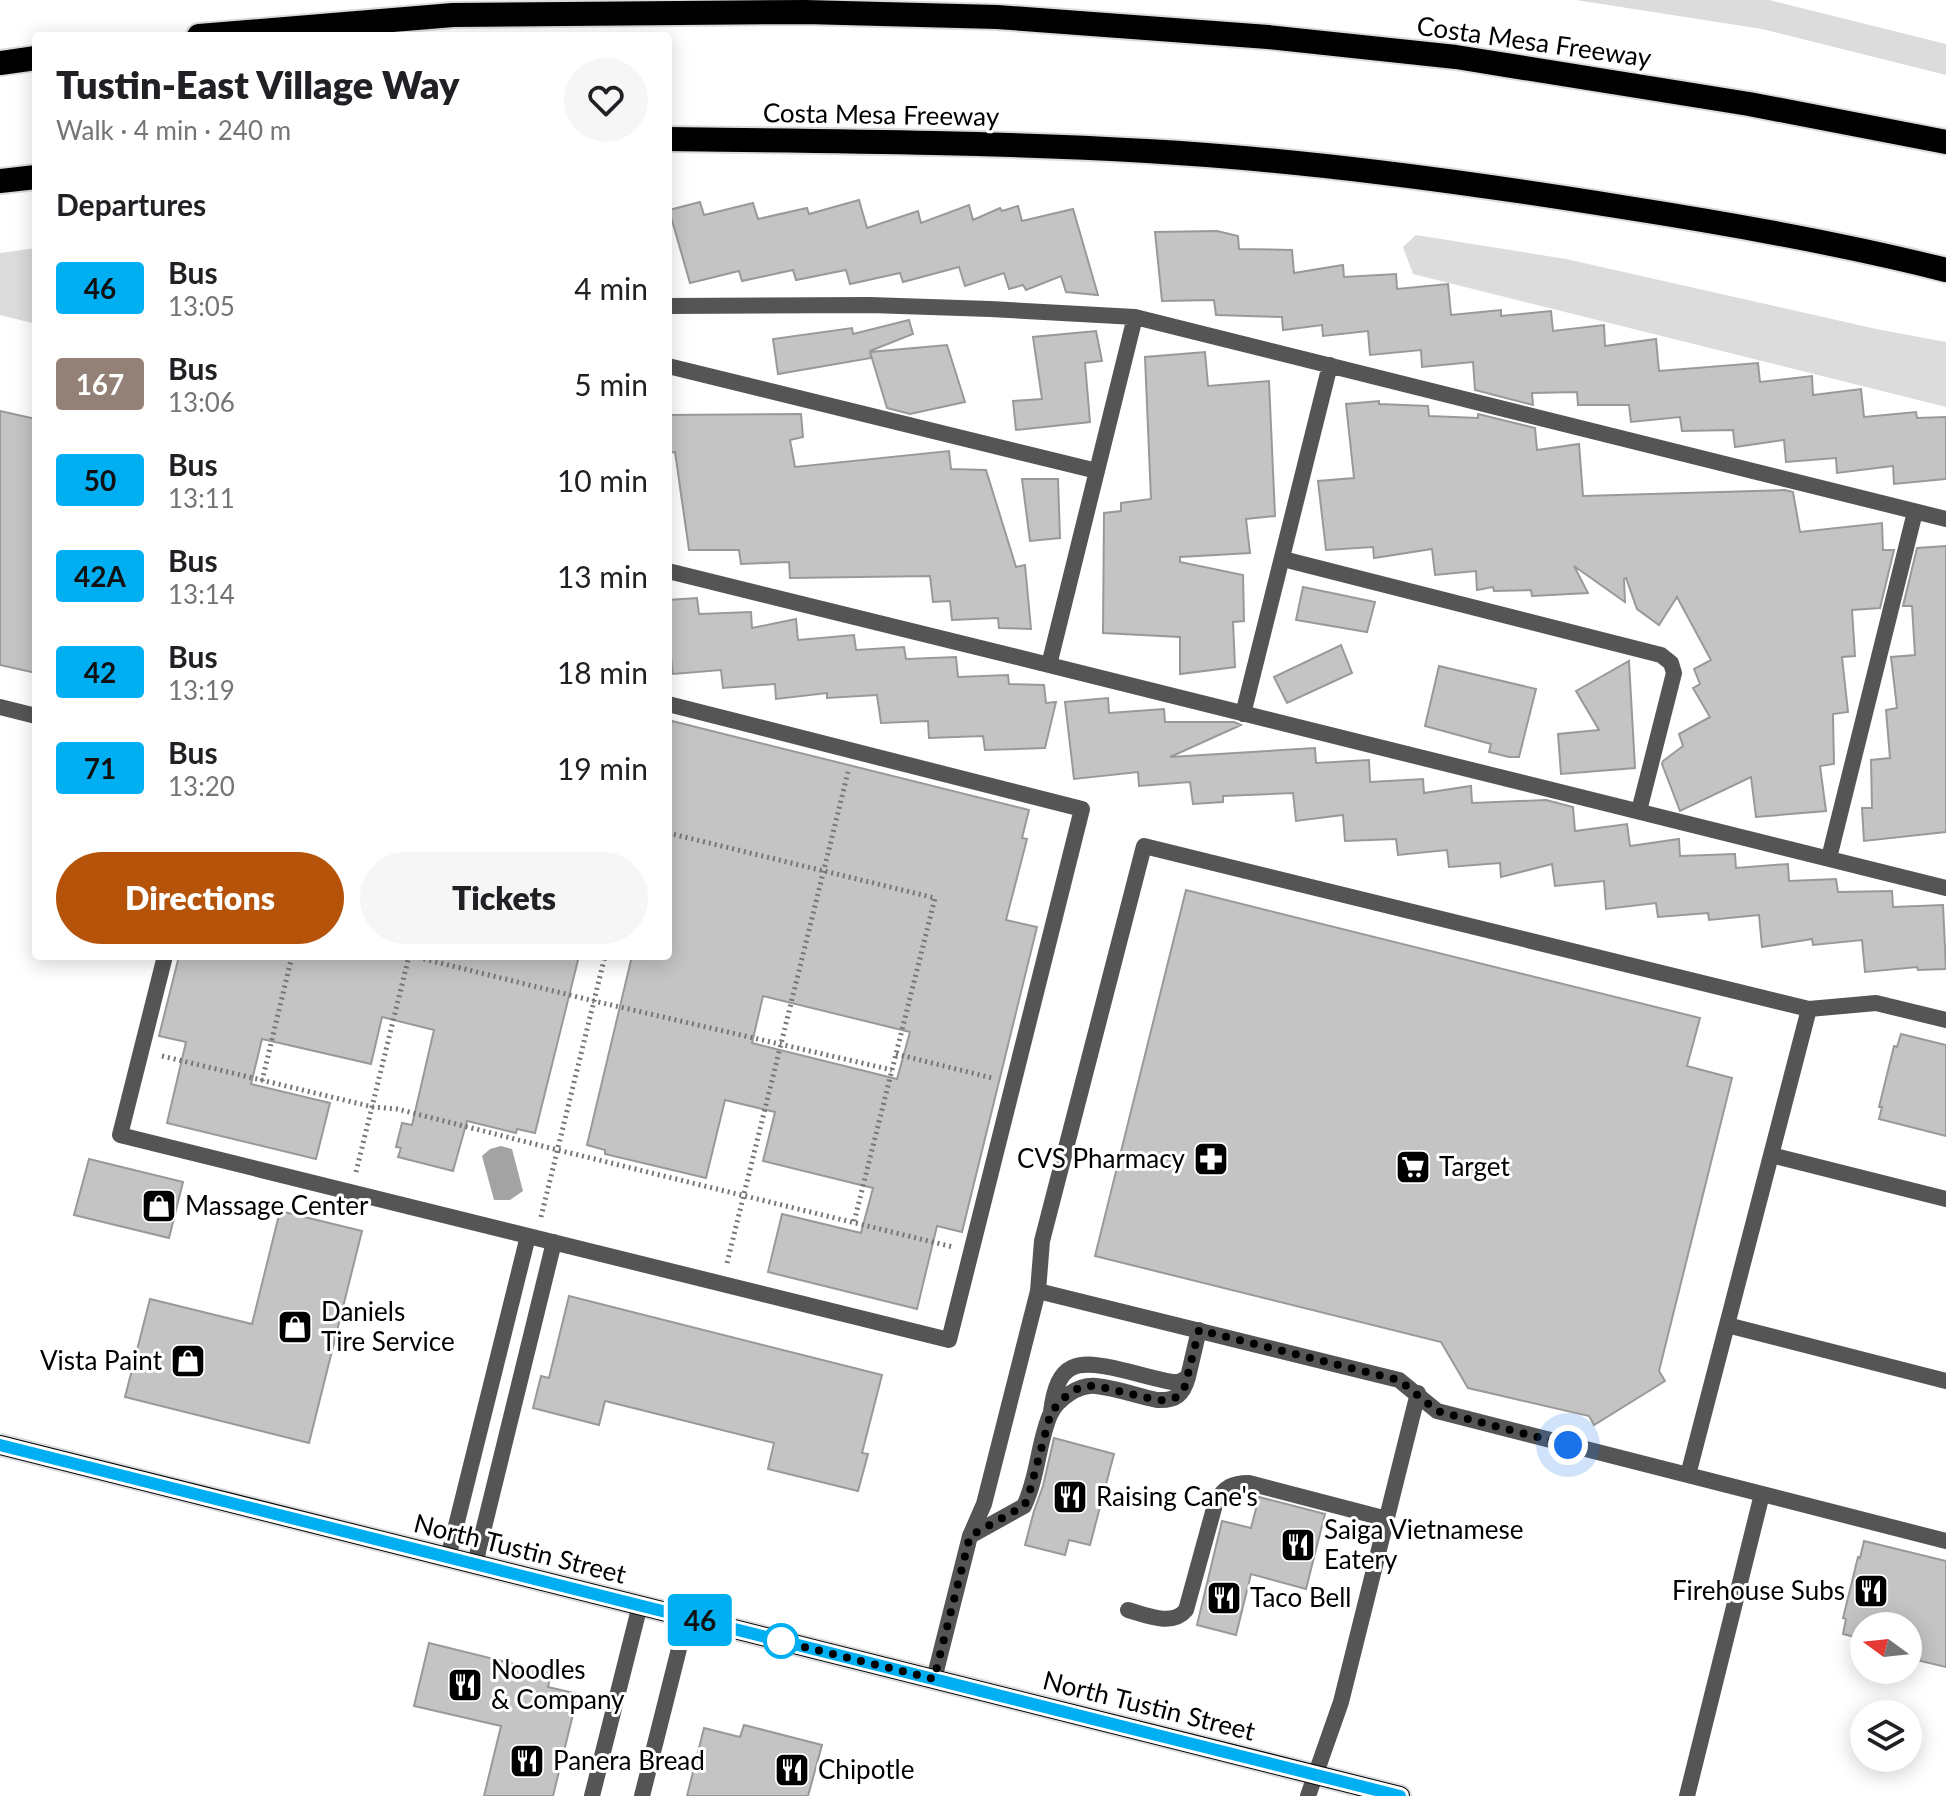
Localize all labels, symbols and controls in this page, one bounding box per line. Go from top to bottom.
street label: Costa Mesa Freeway [1415,9,1654,73]
button: heart [564,58,648,142]
text: Tustin-East Village Way [56,61,459,107]
street label: Costa Mesa Freeway [763,96,1000,132]
text: Walk · 4 min · 240 m [56,114,291,146]
text: Departures [56,186,206,222]
text: Bus [168,254,218,290]
text: 4 min [574,270,648,306]
text: 46 [84,271,116,305]
text: 13:05 [168,290,235,322]
text: Bus [168,350,218,386]
text: 5 min [574,366,648,402]
text: 167 [76,367,124,401]
text: 13:06 [168,386,235,418]
text: Bus [168,446,218,482]
text: 10 min [557,462,648,498]
text: 50 [84,463,116,497]
text: 13:11 [168,482,235,514]
text: Bus [168,542,218,578]
text: 13 min [557,558,648,594]
text: 42A [74,559,126,593]
text: 13:14 [168,578,235,610]
text: Bus [168,638,218,674]
text: 18 min [557,654,648,690]
text: 42 [84,655,116,689]
text: 13:19 [168,674,235,706]
text: Bus [168,734,218,770]
text: 19 min [557,750,648,786]
text: 71 [84,751,116,785]
text: 13:20 [168,770,235,802]
button: Directions [56,852,344,944]
button: Tickets [360,852,648,944]
pharmacy icon: CVS Pharmacy [1192,1140,1230,1178]
place label: CVS Pharmacy [1017,1142,1186,1174]
supermarket icon: Target [1394,1148,1432,1186]
place label: Target [1439,1150,1510,1182]
shop icon: Massage Center [140,1187,178,1225]
place label: Massage Center [185,1189,369,1221]
place label: Daniels Tire Service [321,1295,455,1357]
shop icon: Daniels Tire Service [276,1308,314,1346]
shop icon: Vista Paint [169,1342,207,1380]
place label: Vista Paint [40,1344,163,1376]
your location [1548,1425,1588,1465]
restaurant icon: Raising Cane's [1051,1478,1089,1516]
place label: Raising Cane's [1096,1480,1258,1512]
street label: North Tustin Street [411,1506,630,1590]
place label: Saiga Vietnamese Eatery [1324,1513,1524,1575]
restaurant icon: Saiga Vietnamese Eatery [1279,1526,1317,1564]
restaurant icon: Firehouse Subs [1852,1572,1890,1610]
place label: Firehouse Subs [1672,1574,1845,1606]
restaurant icon: Taco Bell [1205,1579,1243,1617]
place label: Taco Bell [1250,1581,1352,1613]
line badge: 46 [664,1594,736,1646]
text: 46 [684,1603,716,1637]
north arrow [1850,1612,1922,1684]
map controls [1850,1612,1922,1772]
unlabelled marker [764,1624,798,1658]
place label: Noodles & Company [491,1653,625,1715]
street label: North Tustin Street [1040,1663,1259,1747]
restaurant icon: Noodles & Company [446,1666,484,1704]
button: layers [1850,1700,1922,1772]
restaurant icon: Panera Bread [508,1742,546,1780]
place label: Panera Bread [553,1744,705,1776]
restaurant icon: Chipotle [773,1751,811,1789]
place label: Chipotle [818,1753,914,1785]

